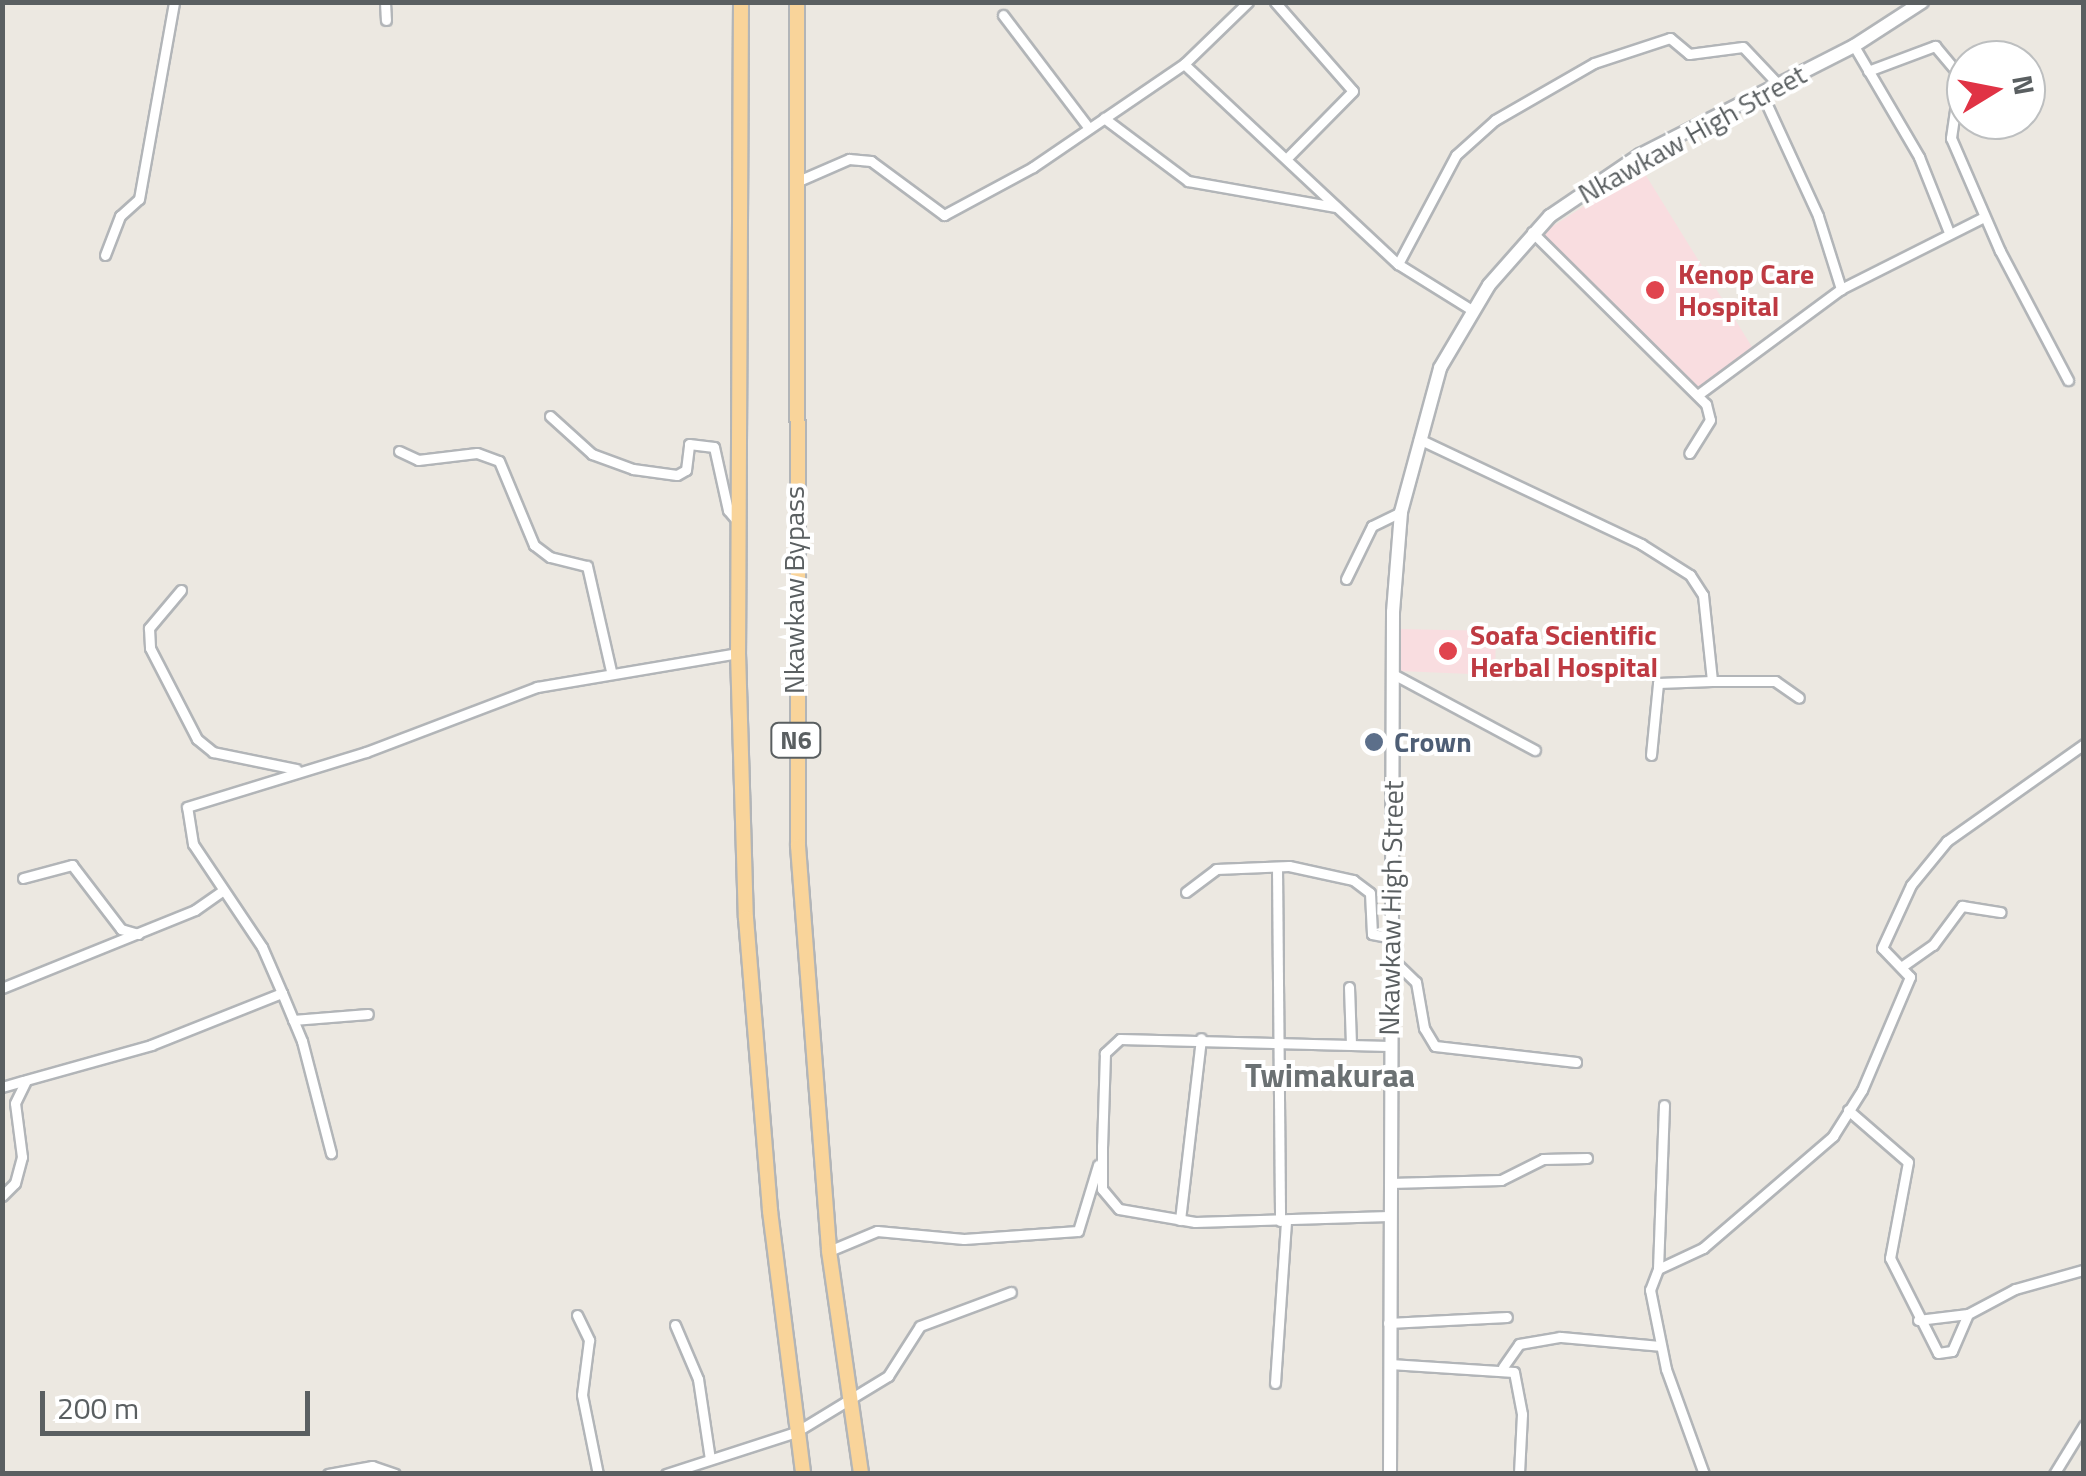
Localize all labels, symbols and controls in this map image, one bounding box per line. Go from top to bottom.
north arrow [1946,40,2046,140]
street label: Nkawkaw High Street [1572,57,1812,211]
text: N [2001,72,2047,98]
place label: Kenop Care Hospital [1678,257,1814,323]
marker: Kenop Care Hospital [1642,277,1668,303]
street label: Nkawkaw Bypass [777,486,811,694]
place label: Soafa Scientific Herbal Hospital [1470,618,1658,684]
marker: Soafa Scientific Herbal Hospital [1435,638,1461,664]
road number: N6 [768,720,824,760]
place label: Crown [1394,725,1472,759]
marker: Crown [1363,731,1385,753]
street label: Nkawkaw High Street [1372,780,1410,1036]
district label: Twimakuraa [1245,1056,1415,1094]
scale bar [45,1371,315,1433]
text: 200 m [57,1385,139,1431]

